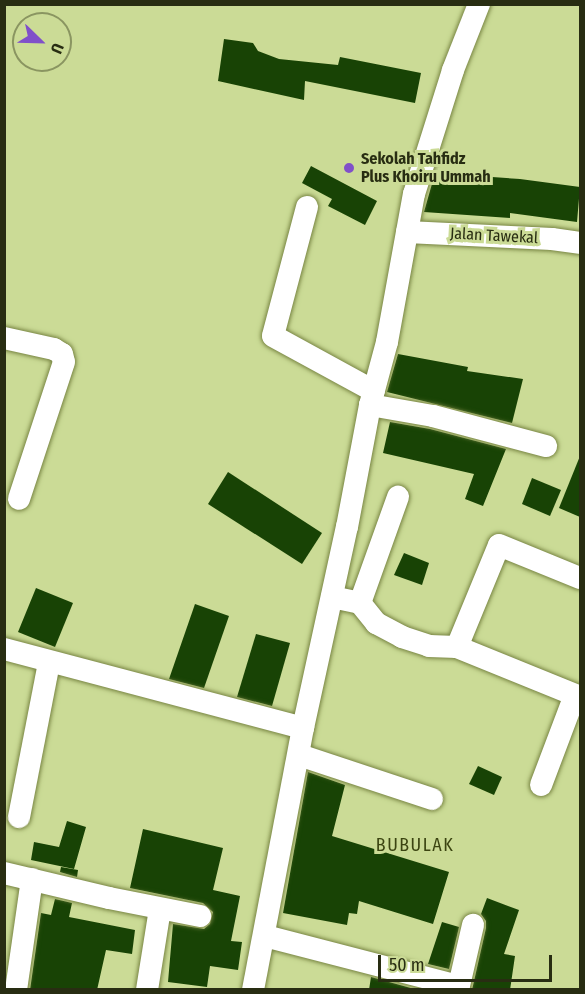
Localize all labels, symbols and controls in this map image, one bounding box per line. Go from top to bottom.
north arrow [12,12,72,72]
text: U [47,40,68,56]
place label: Sekolah Tahfidz Plus Khoiru Ummah [361,149,491,187]
marker: Sekolah Tahfidz Plus Khoiru Ummah [342,161,356,175]
street label: Jalan Tawekal [450,224,538,248]
district label: BUBULAK [376,834,454,856]
scale bar [381,943,555,981]
text: 50 m [389,954,425,976]

